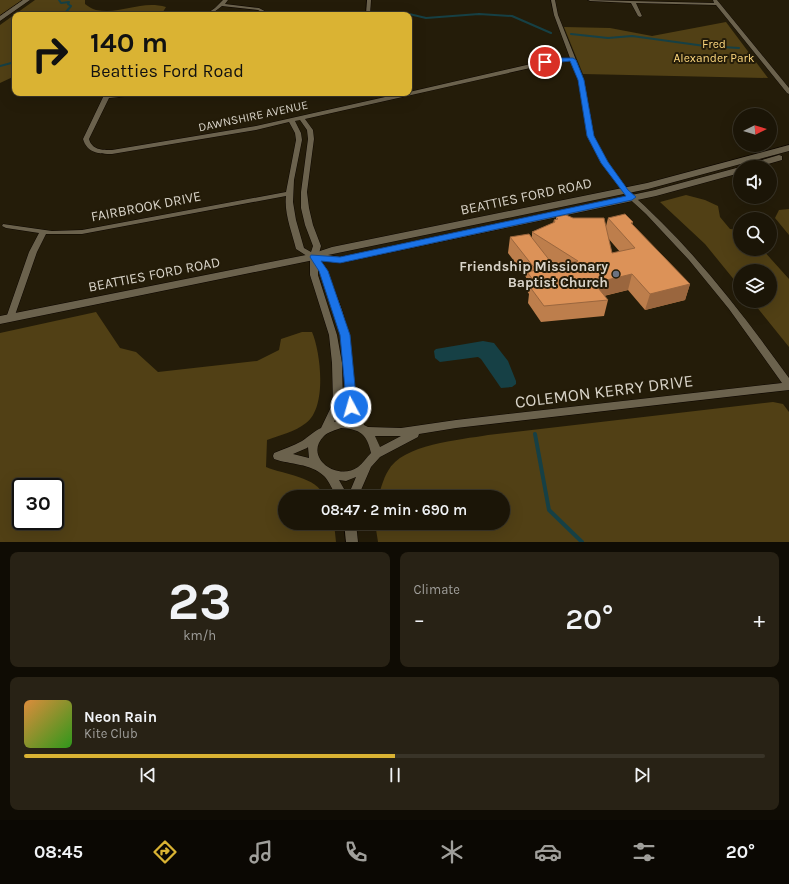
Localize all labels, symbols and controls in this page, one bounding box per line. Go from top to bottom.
text: 140 m [90,26,168,59]
icon: right [24,28,76,80]
park label: Fred Alexander Park [673,37,755,65]
pin [528,45,562,79]
icon: arrive [534,51,556,73]
text: Beatties Ford Road [90,60,244,82]
street label: DAWNSHIRE AVENUE [197,98,309,134]
north arrow [733,108,777,152]
map controls [733,108,777,308]
button: sound [733,160,777,204]
street label: BEATTIES FORD ROAD [459,174,593,219]
street label: FAIRBROOK DRIVE [90,187,203,225]
button: search [733,212,777,256]
street label: BEATTIES FORD ROAD [87,253,222,296]
place label: Friendship Missionary Baptist Church [459,258,608,291]
button: layers [733,264,777,308]
marker: Friendship Missionary Baptist Church [611,269,621,279]
street label: COLEMON KERRY DRIVE [514,370,694,412]
position arrow [330,386,372,428]
speed limit sign: 30 [12,478,64,530]
text: 08:47 · 2 min · 690 m [321,501,467,519]
text: 23 [168,571,232,632]
text: Climate [414,582,460,597]
text: 20° [565,601,613,637]
text: − [414,607,425,633]
text: + [753,607,765,633]
text: km/h [183,628,216,643]
text: Neon Rain [84,708,157,726]
text: Kite Club [84,726,138,741]
icon: previous [137,764,159,786]
icon: pause [384,764,406,786]
icon: next [631,764,653,786]
icon: directions [151,838,179,866]
icon: music [247,838,275,866]
icon: phone [342,838,370,866]
icon: climate [438,838,466,866]
icon: car [534,838,562,866]
icon: filters [630,838,658,866]
text: 08:45 [34,841,83,863]
text: 20° [726,841,755,863]

